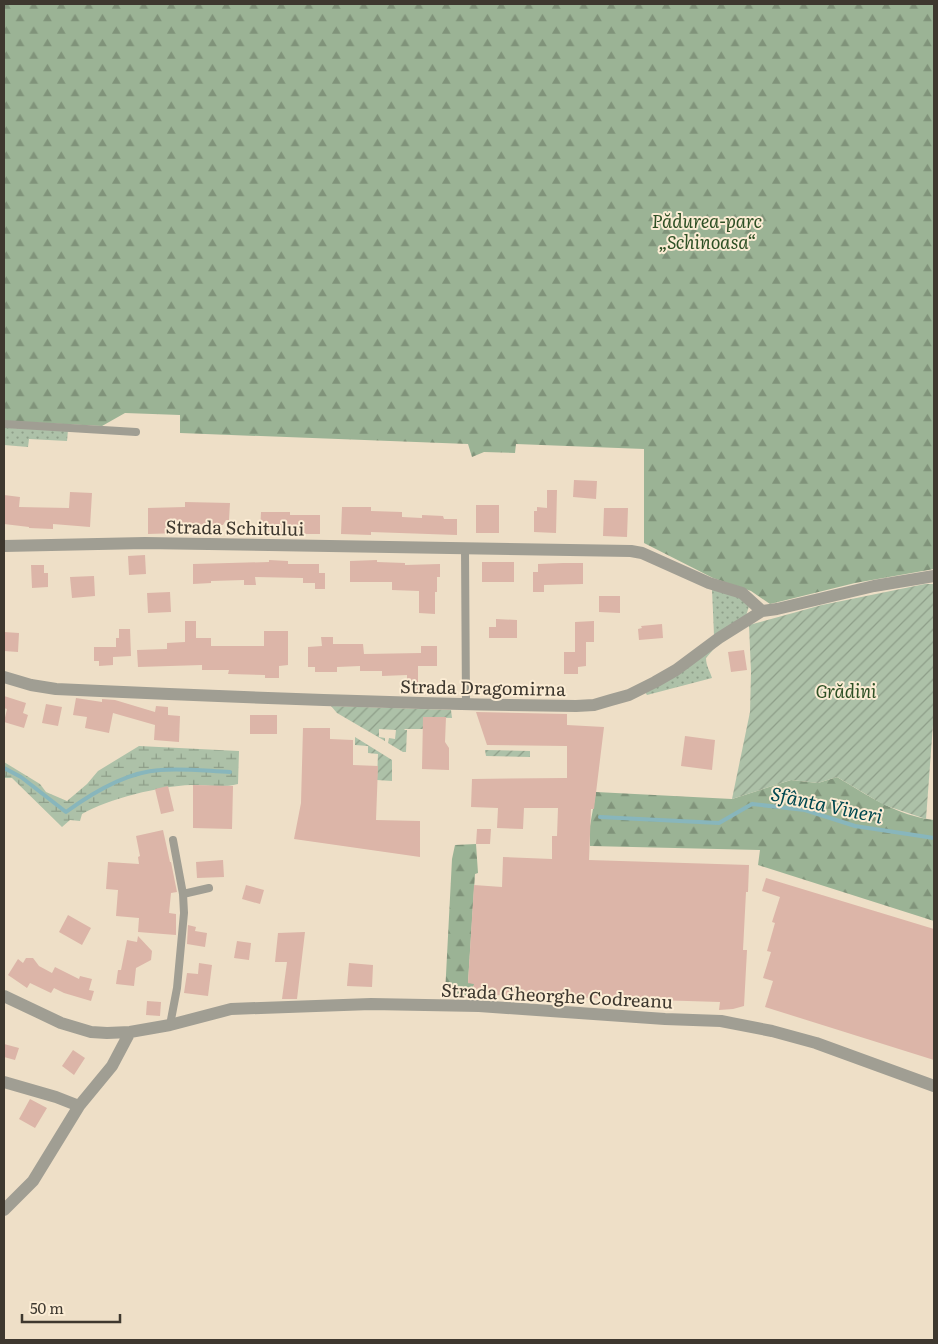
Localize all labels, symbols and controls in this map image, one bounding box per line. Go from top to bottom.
park label: Pădurea-parc „Schinoasa“ [652,207,762,255]
street label: Strada Schitului [165,512,305,542]
street label: Strada Dragomirna [400,672,566,702]
park label: Grădini [816,677,877,704]
water label: Sfânta Vineri [769,779,886,830]
street label: Strada Gheorghe Codreanu [440,975,674,1015]
scale bar [22,1292,120,1324]
text: 50 m [30,1296,64,1319]

